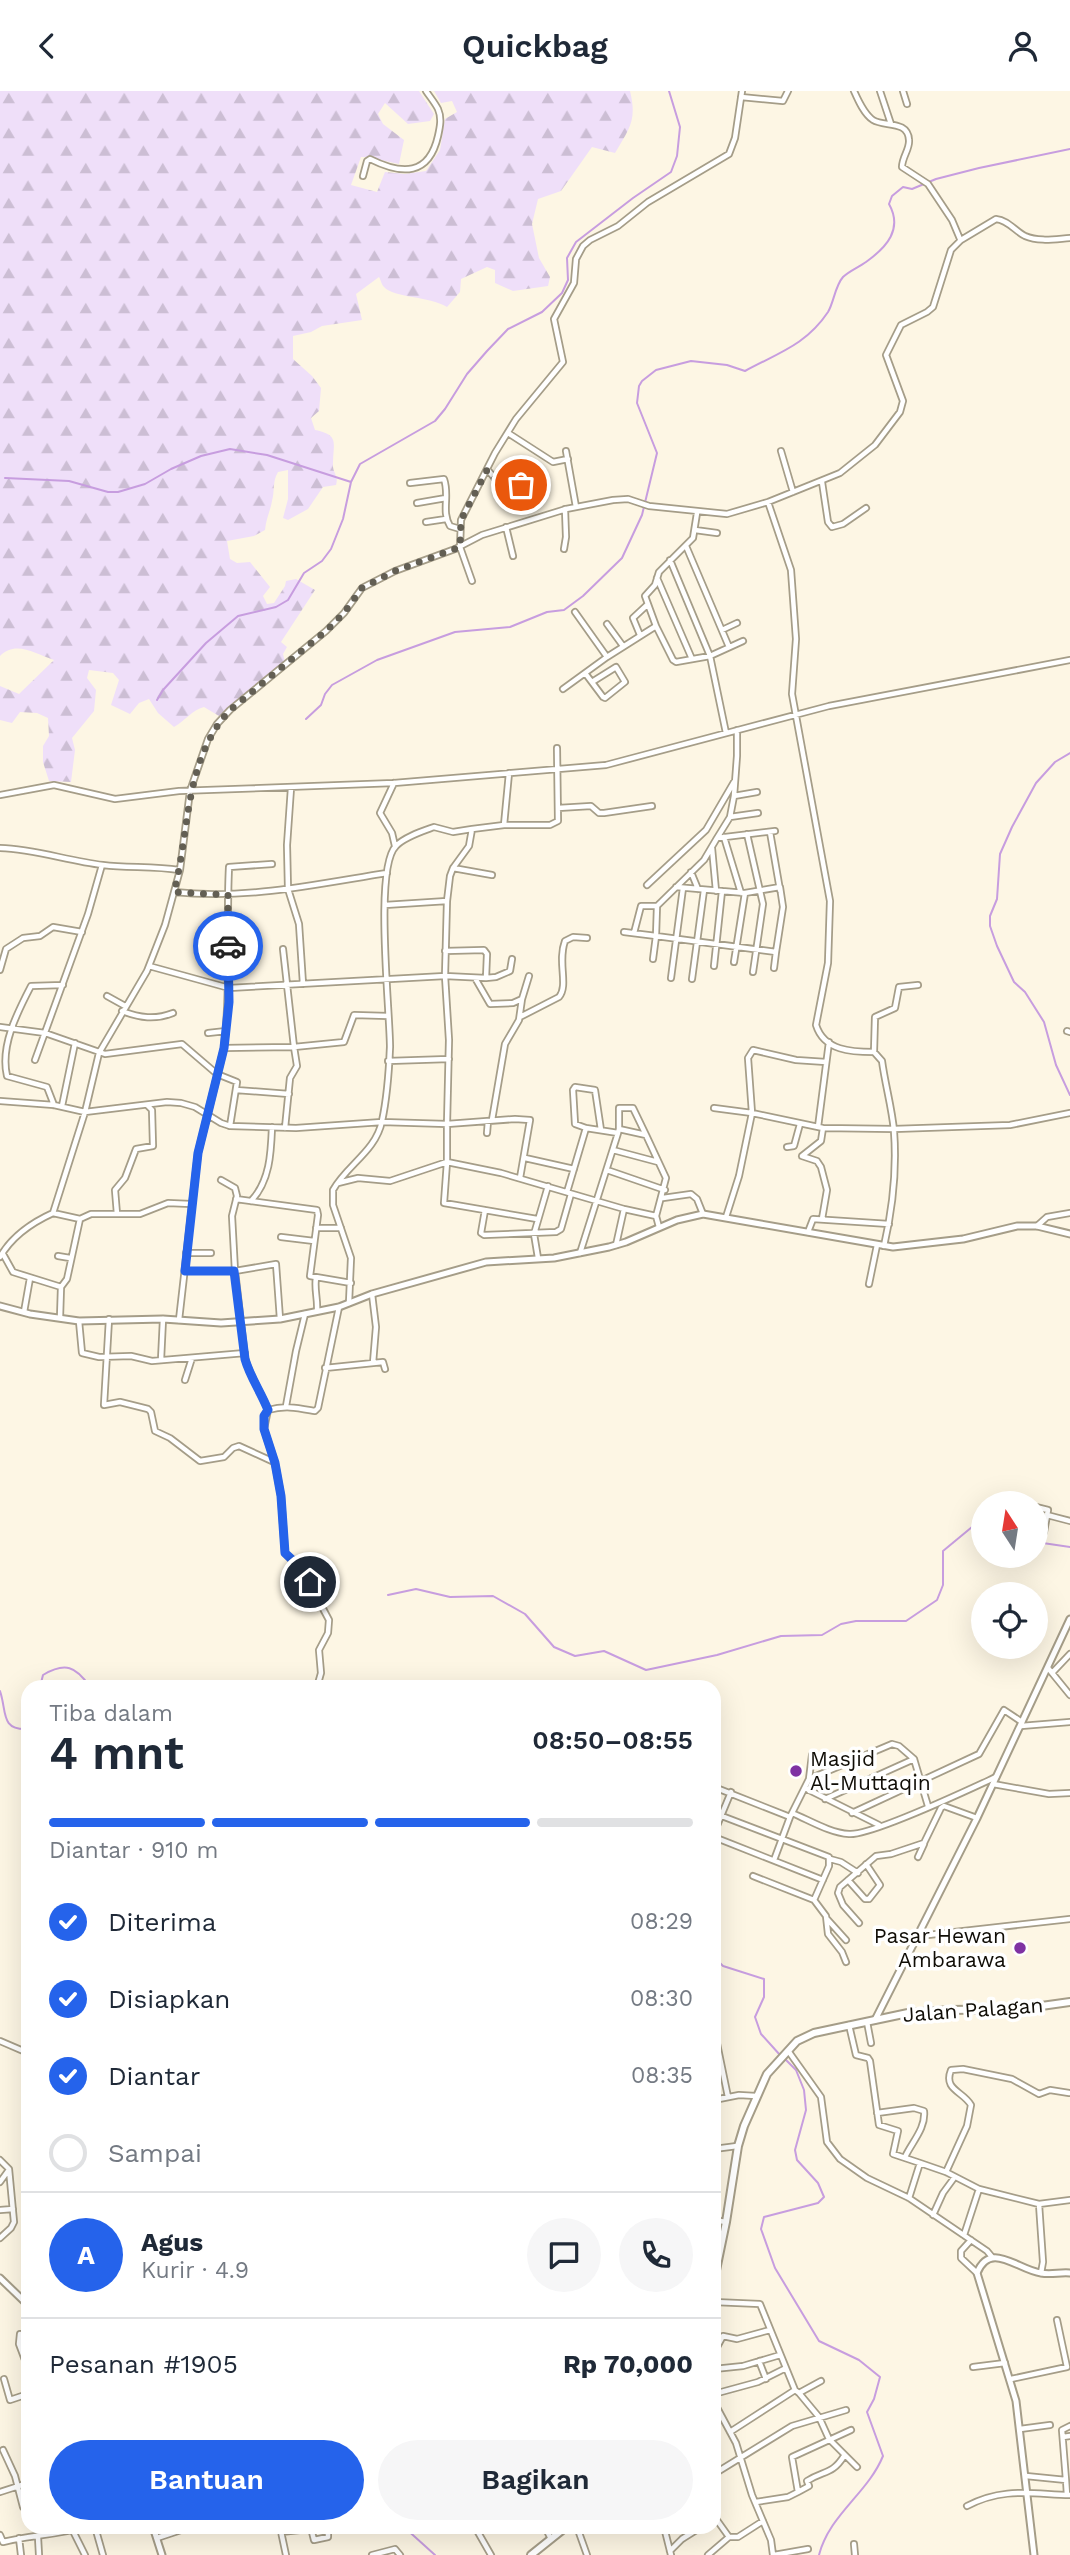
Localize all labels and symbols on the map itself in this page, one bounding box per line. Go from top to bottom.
pin [491,455,551,515]
courier [193,911,263,981]
north arrow [971,1491,1048,1568]
pin [280,1552,340,1612]
place label: Masjid Al-Muttaqin [810,1746,931,1795]
marker: Masjid Al-Muttaqin [788,1763,804,1779]
place label: Pasar Hewan Ambarawa [874,1923,1006,1972]
marker: Pasar Hewan Ambarawa [1012,1940,1028,1956]
street label: Jalan Palagan [902,1992,1044,2027]

